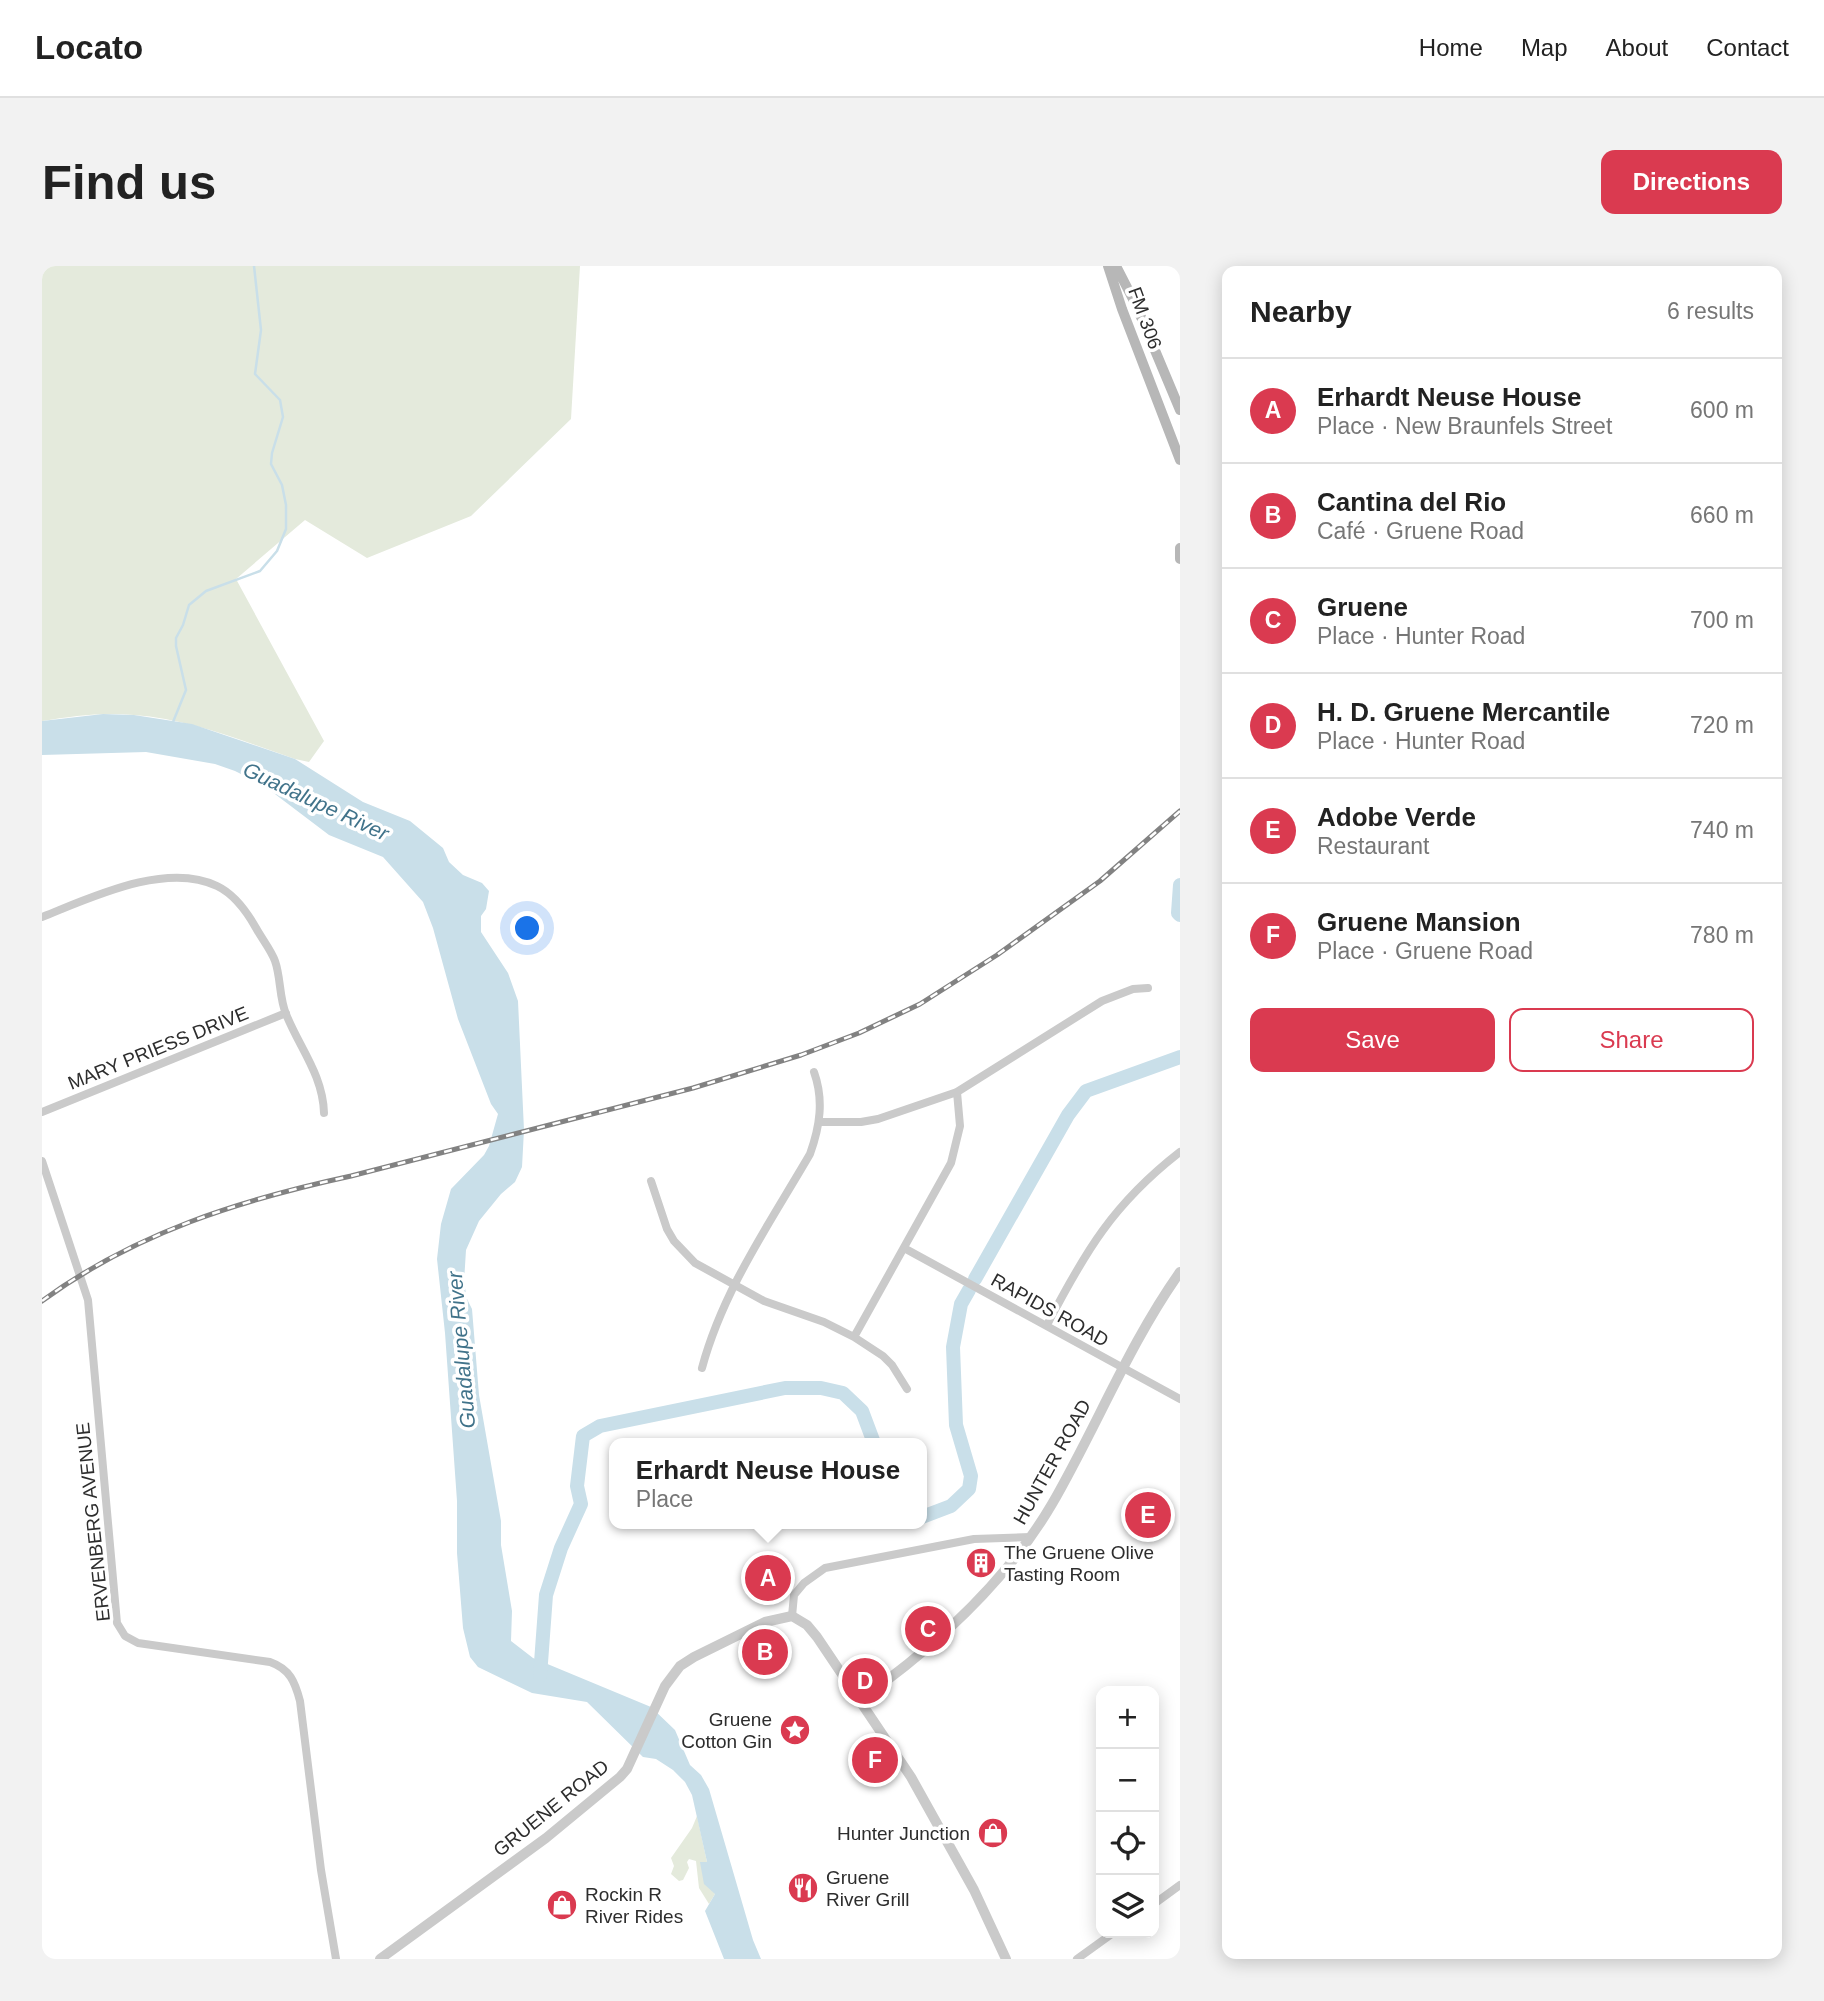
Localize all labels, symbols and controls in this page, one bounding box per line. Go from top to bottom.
text: Locato [35,29,143,66]
text: Home [1419,34,1483,61]
text: Map [1521,34,1568,61]
text: About [1606,34,1668,61]
text: Contact [1706,34,1789,61]
button: Directions [1601,150,1782,214]
text: Find us [42,155,216,209]
street label: FM 306 [1124,284,1166,352]
text: Nearby [1250,295,1352,328]
text: 6 results [1667,298,1754,324]
text: Erhardt Neuse House [1317,382,1581,412]
text: A [1265,397,1281,423]
text: 600 m [1690,397,1754,423]
text: Place · New Braunfels Street [1317,413,1612,439]
text: Cantina del Rio [1317,487,1506,517]
text: B [1265,502,1281,528]
text: 660 m [1690,502,1754,528]
text: Café · Gruene Road [1317,518,1524,544]
text: Gruene [1317,592,1408,622]
text: C [1265,607,1281,633]
text: 700 m [1690,607,1754,633]
text: Place · Hunter Road [1317,623,1525,649]
text: H. D. Gruene Mercantile [1317,697,1610,727]
text: D [1265,712,1281,738]
text: 720 m [1690,712,1754,738]
text: Place · Hunter Road [1317,728,1525,754]
water label: Guadalupe River [240,757,393,845]
text: Adobe Verde [1317,802,1476,832]
text: E [1265,817,1281,843]
text: 740 m [1690,817,1754,843]
text: Restaurant [1317,833,1430,859]
text: Gruene Mansion [1317,907,1521,937]
your location [510,911,544,945]
text: F [1266,922,1280,948]
text: 780 m [1690,922,1754,948]
text: Place · Gruene Road [1317,938,1533,964]
street label: MARY PRIESS DRIVE [65,1002,251,1094]
button: Save [1250,1008,1495,1072]
button: Share [1509,1008,1754,1072]
water label: Guadalupe River [443,1269,479,1429]
street label: RAPIDS ROAD [988,1269,1112,1351]
street label: HUNTER ROAD [1009,1396,1095,1528]
street label: ERVENBERG AVENUE [72,1421,114,1623]
popup [609,1438,927,1529]
text: Erhardt Neuse House [636,1455,900,1485]
text: Place [636,1486,693,1512]
pin: E [1125,1489,1171,1541]
place label: The Gruene Olive Tasting Room [1004,1542,1154,1585]
building icon: The Gruene Olive Tasting Room [964,1546,998,1580]
pin: A [745,1552,791,1604]
pin: C [905,1603,951,1655]
pin: B [742,1626,788,1678]
pin: D [842,1655,888,1707]
map controls [1096,1686,1159,1938]
button: + [1096,1686,1159,1749]
place label: Gruene Cotton Gin [681,1709,772,1752]
place icon: Gruene Cotton Gin [778,1713,812,1747]
pin: F [852,1734,898,1786]
button: − [1096,1749,1159,1812]
street label: GRUENE ROAD [489,1755,613,1861]
button: locate [1096,1812,1159,1875]
shop icon: Hunter Junction [976,1816,1010,1850]
place label: Hunter Junction [837,1823,970,1844]
place label: Gruene River Grill [826,1867,909,1910]
restaurant icon: Gruene River Grill [786,1871,820,1905]
button: layers [1096,1875,1159,1938]
place label: Rockin R River Rides [585,1884,683,1927]
shop icon: Rockin R River Rides [545,1888,579,1922]

